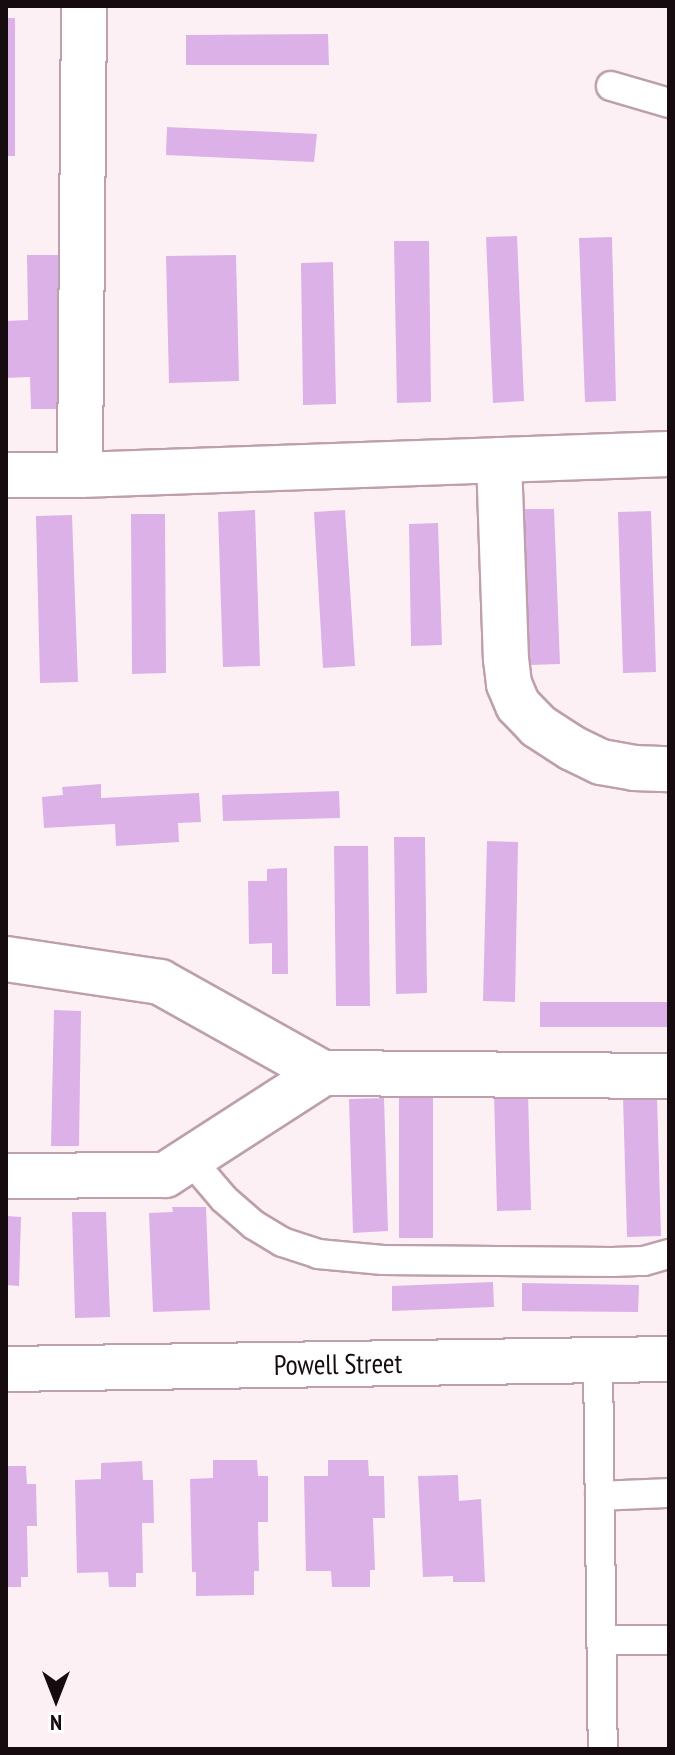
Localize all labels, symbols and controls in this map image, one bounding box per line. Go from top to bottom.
street label: Powell Street [273,1346,403,1382]
north arrow [16,1659,96,1739]
text: N [50,1709,62,1737]

